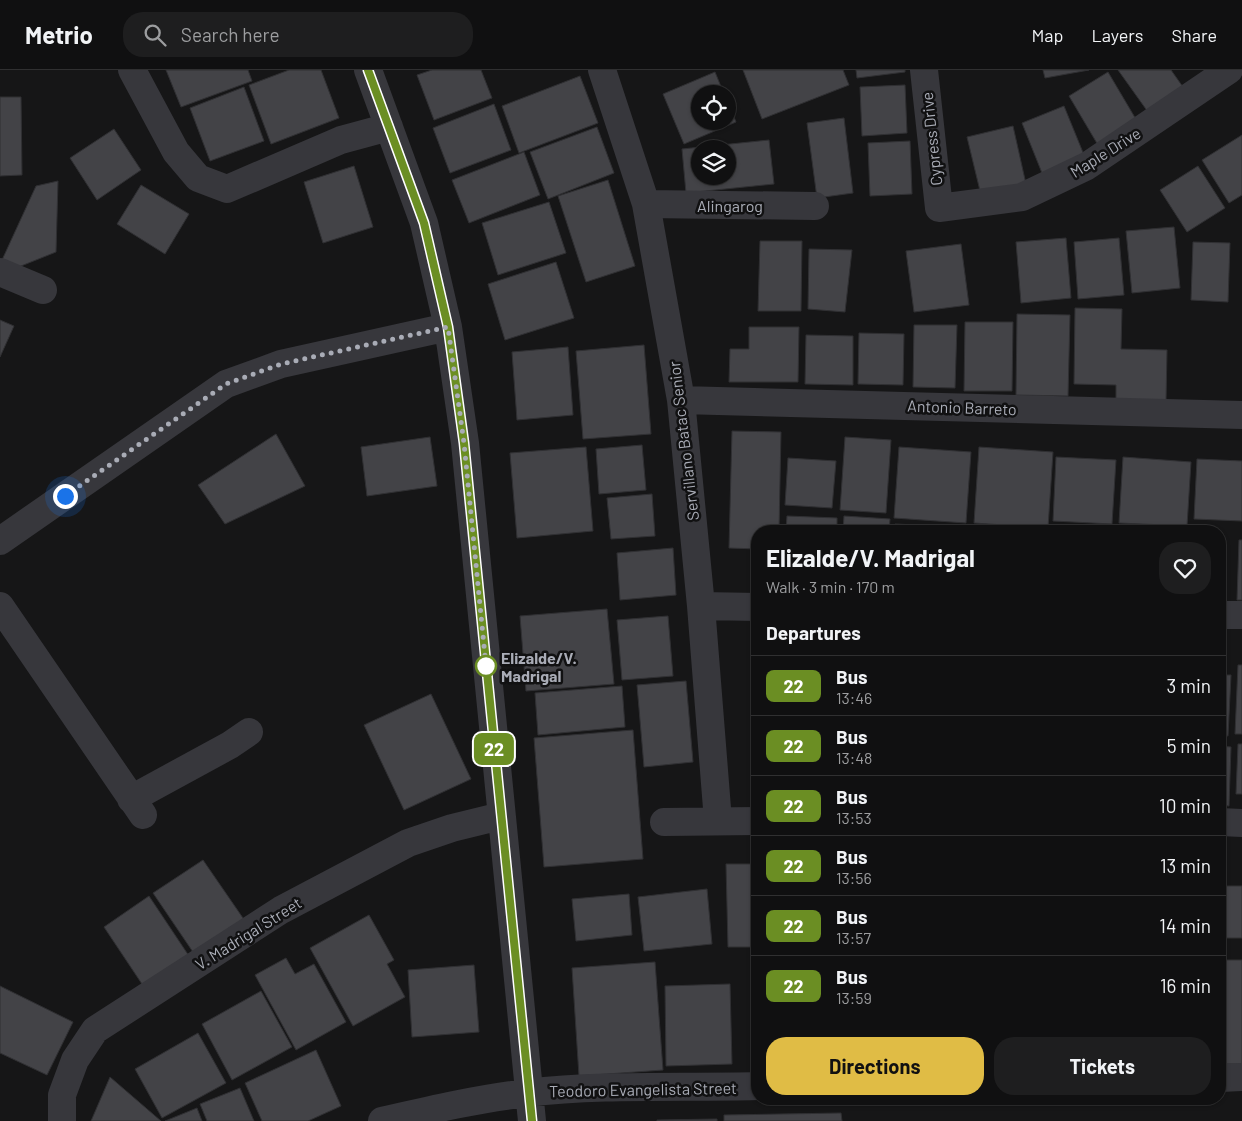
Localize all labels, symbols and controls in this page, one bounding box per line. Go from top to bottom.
search box [123,12,473,57]
text: Metrio [25,20,93,49]
icon: search [141,21,169,49]
text: Search here [181,23,280,46]
text: Map [1031,24,1063,46]
text: Layers [1091,24,1144,46]
text: Share [1172,24,1217,46]
map controls [691,85,736,185]
button: locate [691,85,736,130]
street label: Cypress Drive [917,91,945,187]
street label: Maple Drive [1066,123,1144,181]
button: layers [691,140,736,185]
street label: Alingarog [697,196,763,215]
street label: Servillano Batac Senior [664,360,702,522]
street label: Antonio Barreto [907,396,1017,418]
your location [53,484,78,509]
button: heart [1159,542,1211,594]
text: Elizalde/V. Madrigal [766,543,975,572]
text: Walk · 3 min · 170 m [766,577,895,596]
text: Departures [766,621,861,644]
place label: Elizalde/V. Madrigal [501,648,577,685]
marker: Elizalde/V. Madrigal [475,655,497,677]
text: Bus [836,665,868,688]
text: 3 min [1167,674,1211,697]
text: 22 [783,675,804,697]
text: 13:46 [836,688,872,707]
text: Bus [836,725,868,748]
line badge: 22 [472,733,516,765]
text: 5 min [1167,734,1211,757]
text: 22 [783,735,804,757]
text: 22 [484,738,504,760]
text: 13:48 [836,748,872,767]
text: Bus [836,785,868,808]
text: 10 min [1159,794,1211,817]
text: 22 [783,795,804,817]
text: 13:53 [836,808,872,827]
text: Bus [836,845,868,868]
text: 13 min [1160,854,1211,877]
text: 22 [783,855,804,877]
text: 13:56 [836,868,872,887]
street label: V. Madrigal Street [191,893,305,973]
text: Bus [836,905,868,928]
text: 14 min [1159,914,1211,937]
text: 22 [783,915,804,937]
text: 13:57 [836,928,871,947]
text: Bus [836,965,868,988]
text: 16 min [1160,974,1211,997]
text: 22 [783,975,804,997]
text: 13:59 [836,988,872,1007]
button: Directions [766,1037,984,1095]
button: Tickets [994,1037,1211,1095]
street label: Teodoro Evangelista Street [549,1078,737,1100]

